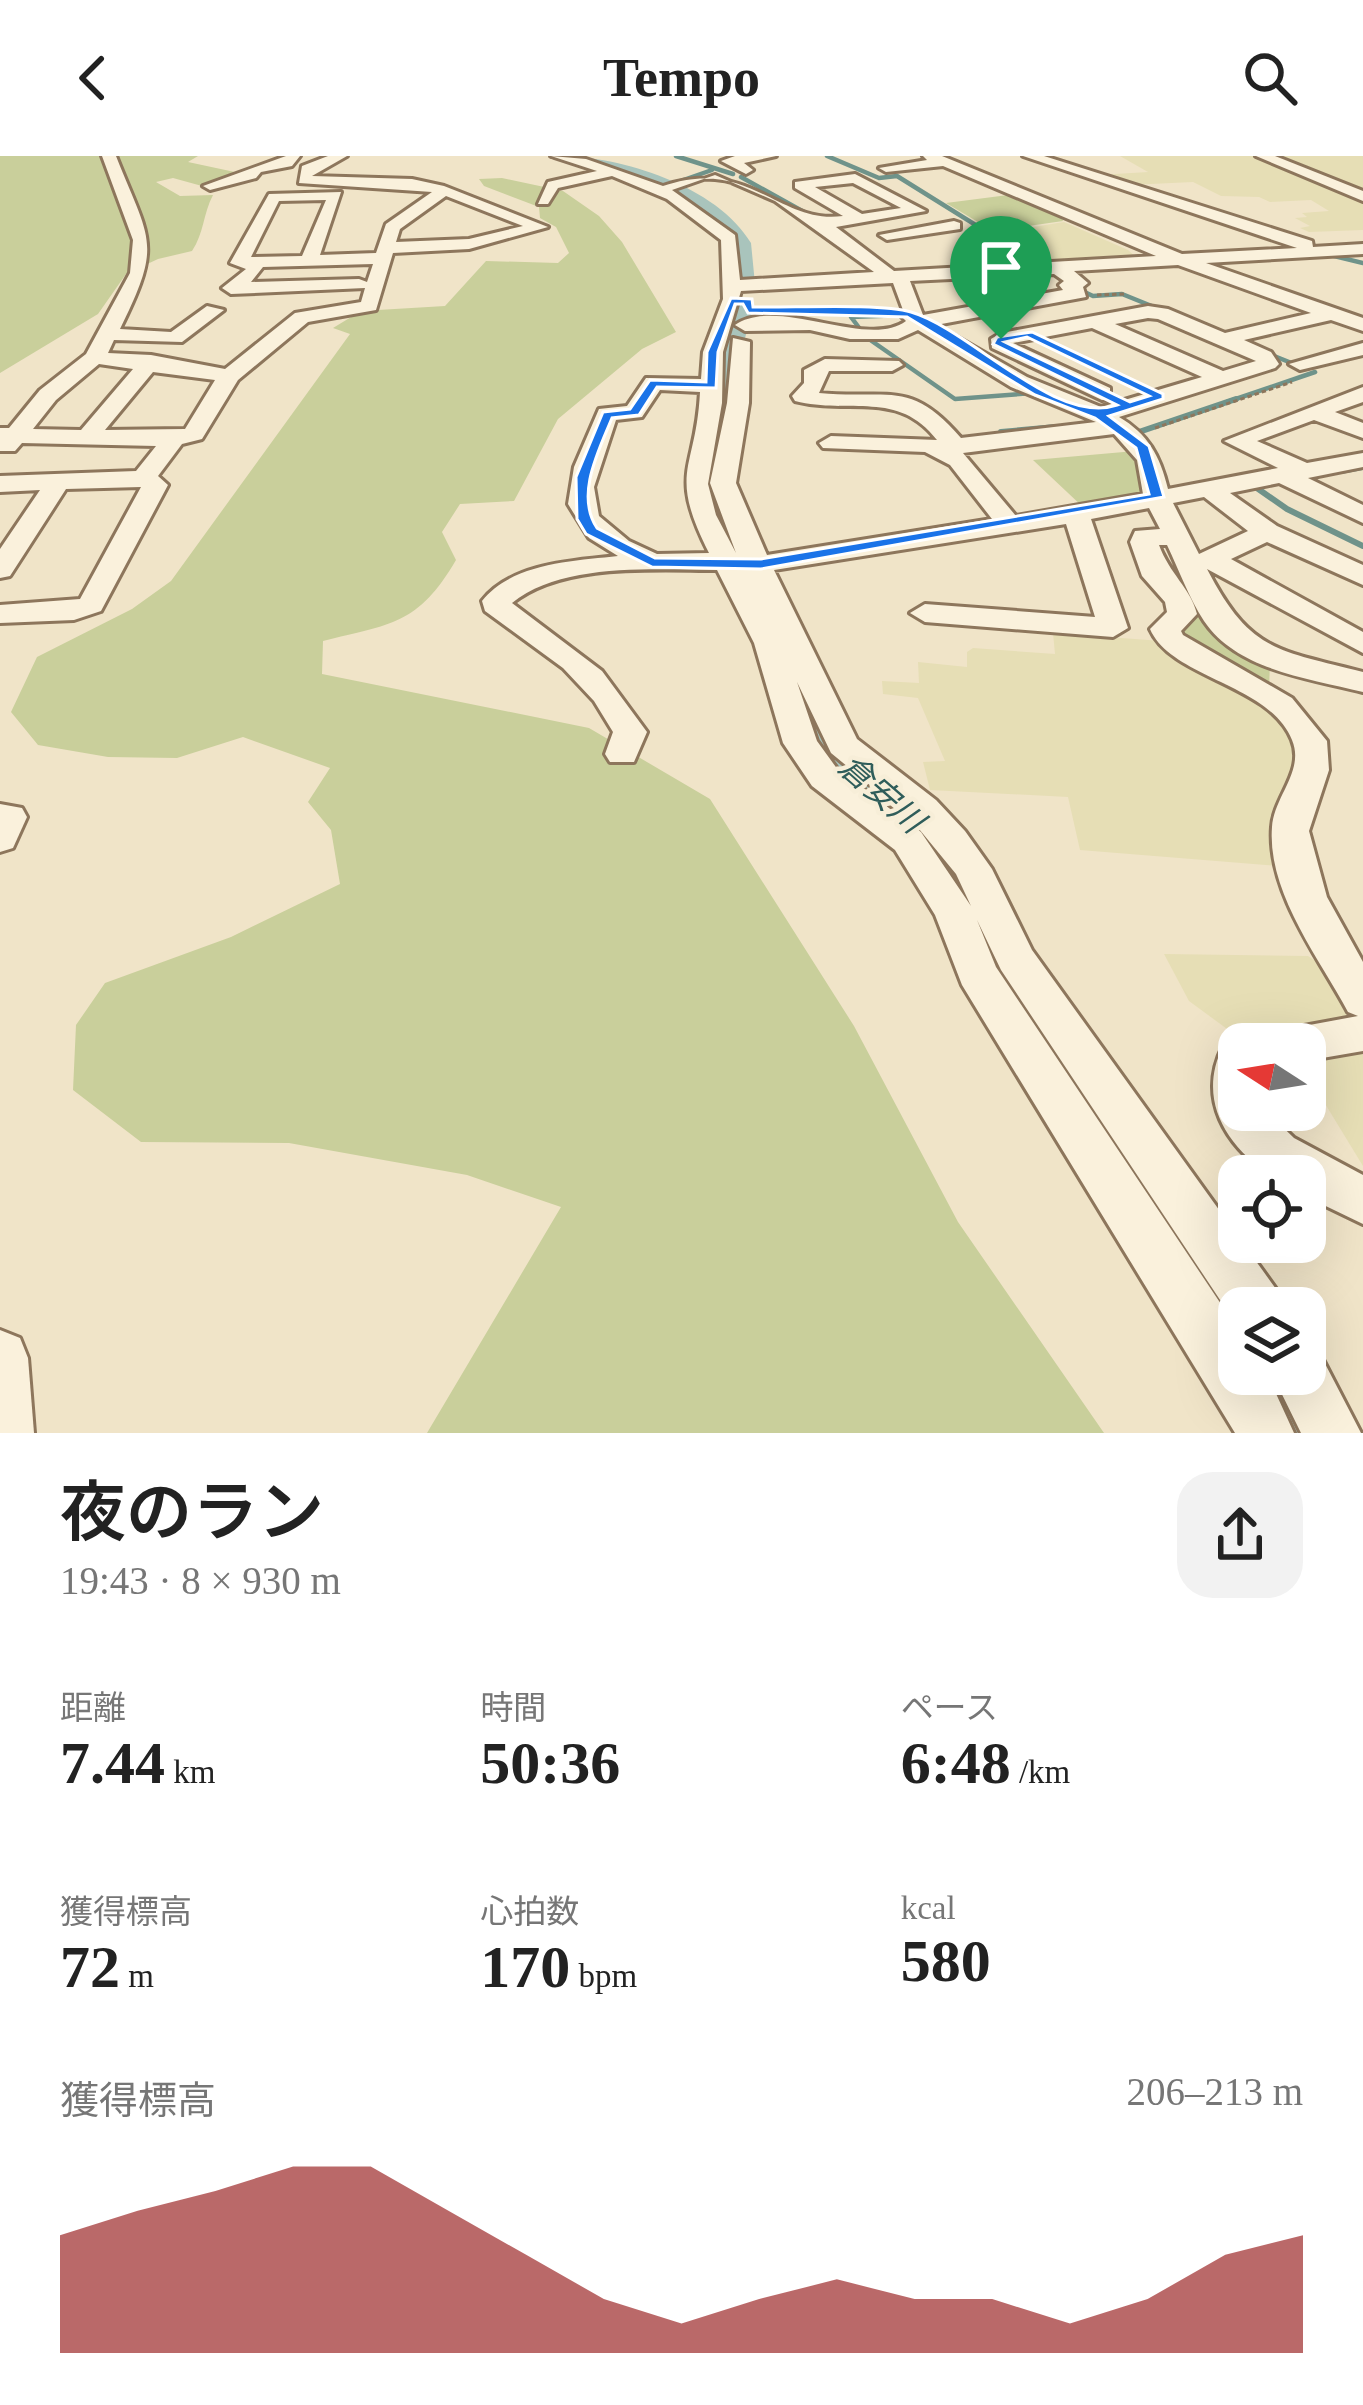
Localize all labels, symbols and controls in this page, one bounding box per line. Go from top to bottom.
icon: back [60,45,126,111]
icon: search [1237,45,1303,111]
text: Tempo [603,48,760,108]
pin [950,216,1052,339]
icon: arrive [968,234,1034,300]
water label: 倉安川 [832,748,933,842]
north arrow [1218,1023,1326,1131]
map controls [1218,1023,1326,1395]
button: locate [1218,1155,1326,1263]
button: layers [1218,1287,1326,1395]
button: share [1177,1472,1303,1598]
text: 夜のラン [60,1476,324,1549]
text: 19:43 · 8 × 930 m [60,1559,341,1602]
text: 距離 [60,1690,126,1726]
text: 時間 [480,1690,546,1726]
text: ペース [901,1690,998,1726]
text: 7.44 [60,1730,165,1796]
text: 50:36 [480,1730,620,1796]
text: 6:48 [901,1730,1011,1796]
text: km [165,1754,215,1790]
text: /km [1011,1754,1070,1790]
text: kcal [901,1890,956,1926]
text: 獲得標高 [60,1894,192,1930]
text: 心拍数 [480,1894,579,1930]
text: 580 [901,1928,991,1994]
text: 72 [60,1934,120,2000]
text: 170 [480,1934,570,2000]
text: m [120,1958,154,1994]
text: bpm [570,1958,637,1994]
text: 206–213 m [1126,2070,1303,2113]
text: 獲得標高 [60,2079,216,2122]

